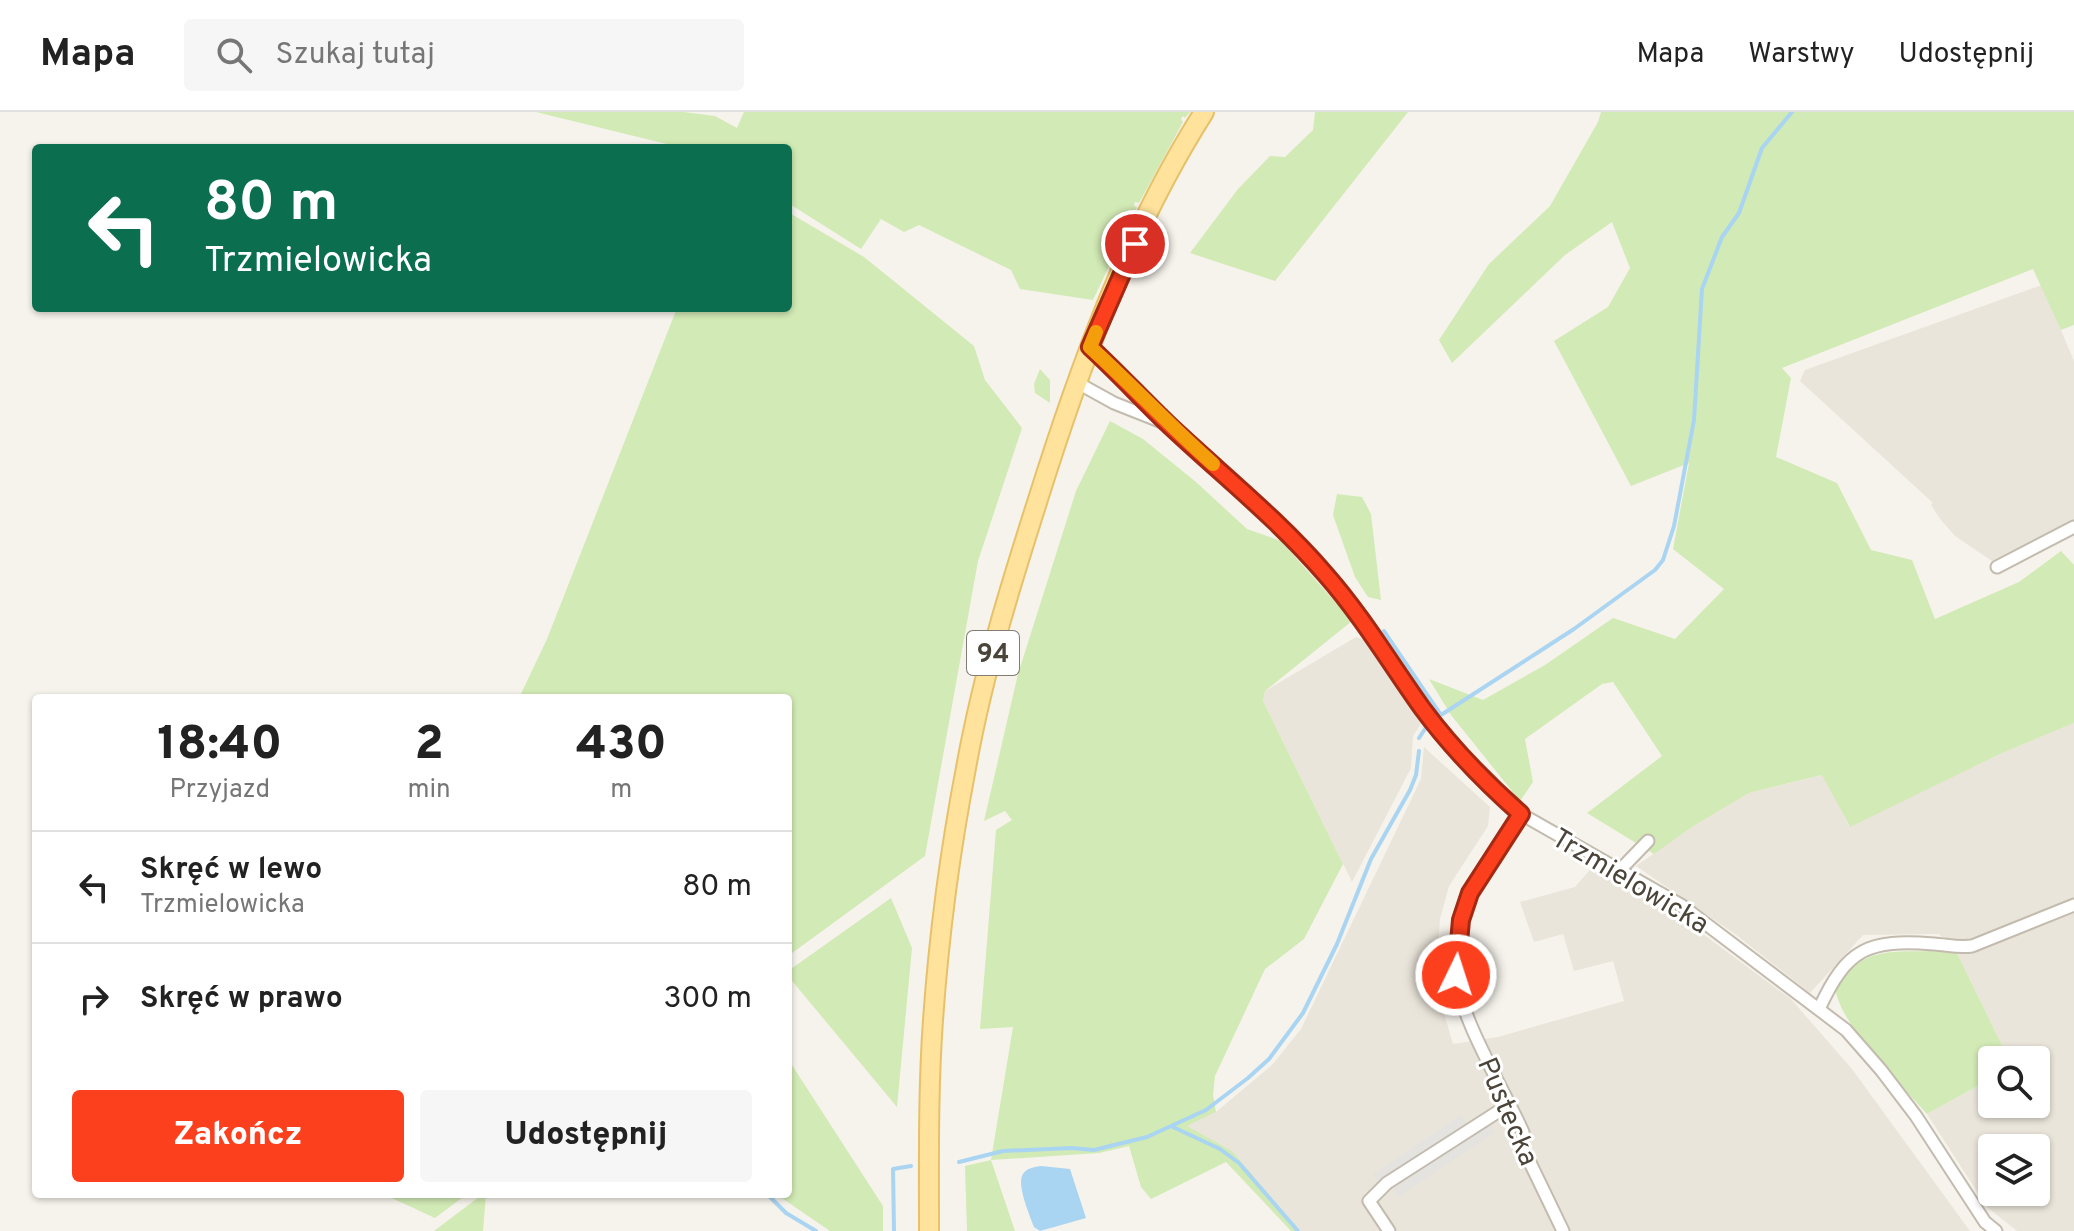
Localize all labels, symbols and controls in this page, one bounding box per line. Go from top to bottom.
search box [184,19,744,91]
text: Mapa [40,31,136,80]
icon: search [212,33,256,77]
text: Szukaj tutaj [276,37,435,74]
text: Mapa [1637,37,1704,73]
text: Warstwy [1748,37,1855,73]
text: Udostępnij [1899,37,2034,73]
text: 80 m [204,170,338,240]
icon: left [72,176,176,280]
pin [1101,210,1169,278]
icon: arrive [1113,222,1157,266]
text: Trzmielowicka [204,239,432,285]
road number: 94 [967,631,1019,675]
text: 18:40 [157,716,282,776]
text: 2 [414,716,444,776]
text: 430 [576,716,667,776]
text: Przyjazd [169,774,270,807]
text: min [407,774,451,807]
text: m [610,774,632,807]
street label: Trzmielowicka [1544,822,1715,944]
text: Skręć w lewo [140,852,322,889]
icon: left [72,865,116,909]
text: 80 m [682,869,752,906]
text: Trzmielowicka [140,889,305,922]
position arrow [1414,933,1498,1017]
icon: right [72,977,116,1021]
text: Skręć w prawo [140,981,343,1018]
text: 300 m [663,981,752,1018]
map controls [1978,1046,2050,1206]
button: search [1978,1046,2050,1118]
street label: Pustecka [1467,1052,1545,1172]
button: Zakończ [72,1090,404,1182]
button: Udostępnij [420,1090,752,1182]
button: layers [1978,1134,2050,1206]

